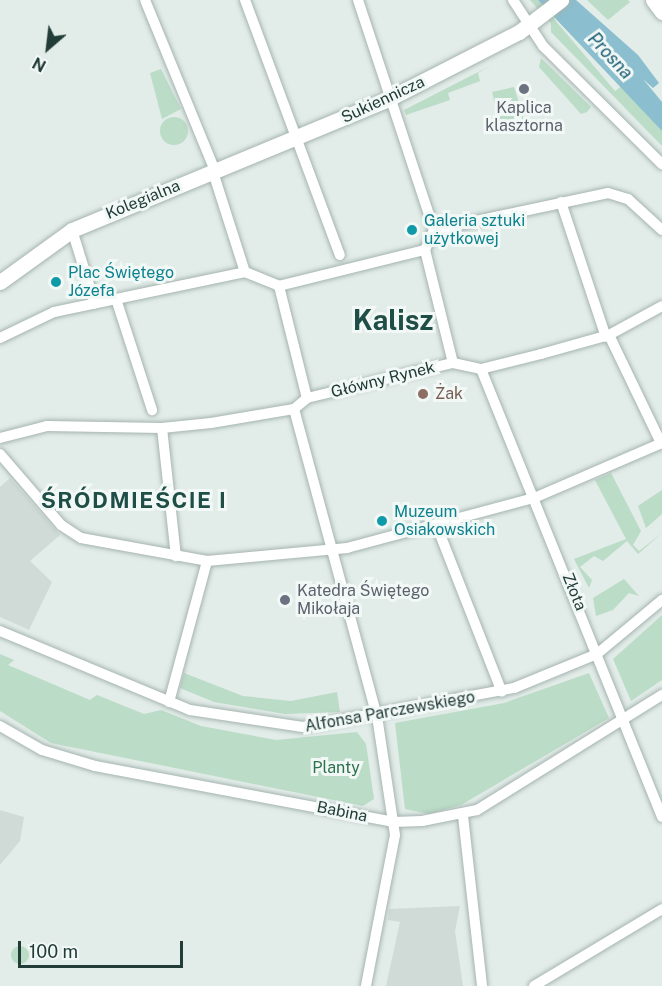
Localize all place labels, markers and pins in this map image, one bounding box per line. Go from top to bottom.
marker: Kaplica klasztorna [517,82,531,96]
place label: Kaplica klasztorna [485,98,563,136]
place label: Galeria sztuki użytkowej [424,211,525,249]
marker: Galeria sztuki użytkowej [405,223,419,237]
place label: Plac Świętego Józefa [68,263,174,301]
marker: Plac Świętego Józefa [49,275,63,289]
place label: Żak [435,384,463,404]
marker: Żak [416,387,430,401]
place label: Muzeum Osiakowskich [394,502,495,540]
marker: Muzeum Osiakowskich [375,514,389,528]
place label: Katedra Świętego Mikołaja [297,581,429,619]
marker: Katedra Świętego Mikołaja [278,593,292,607]

